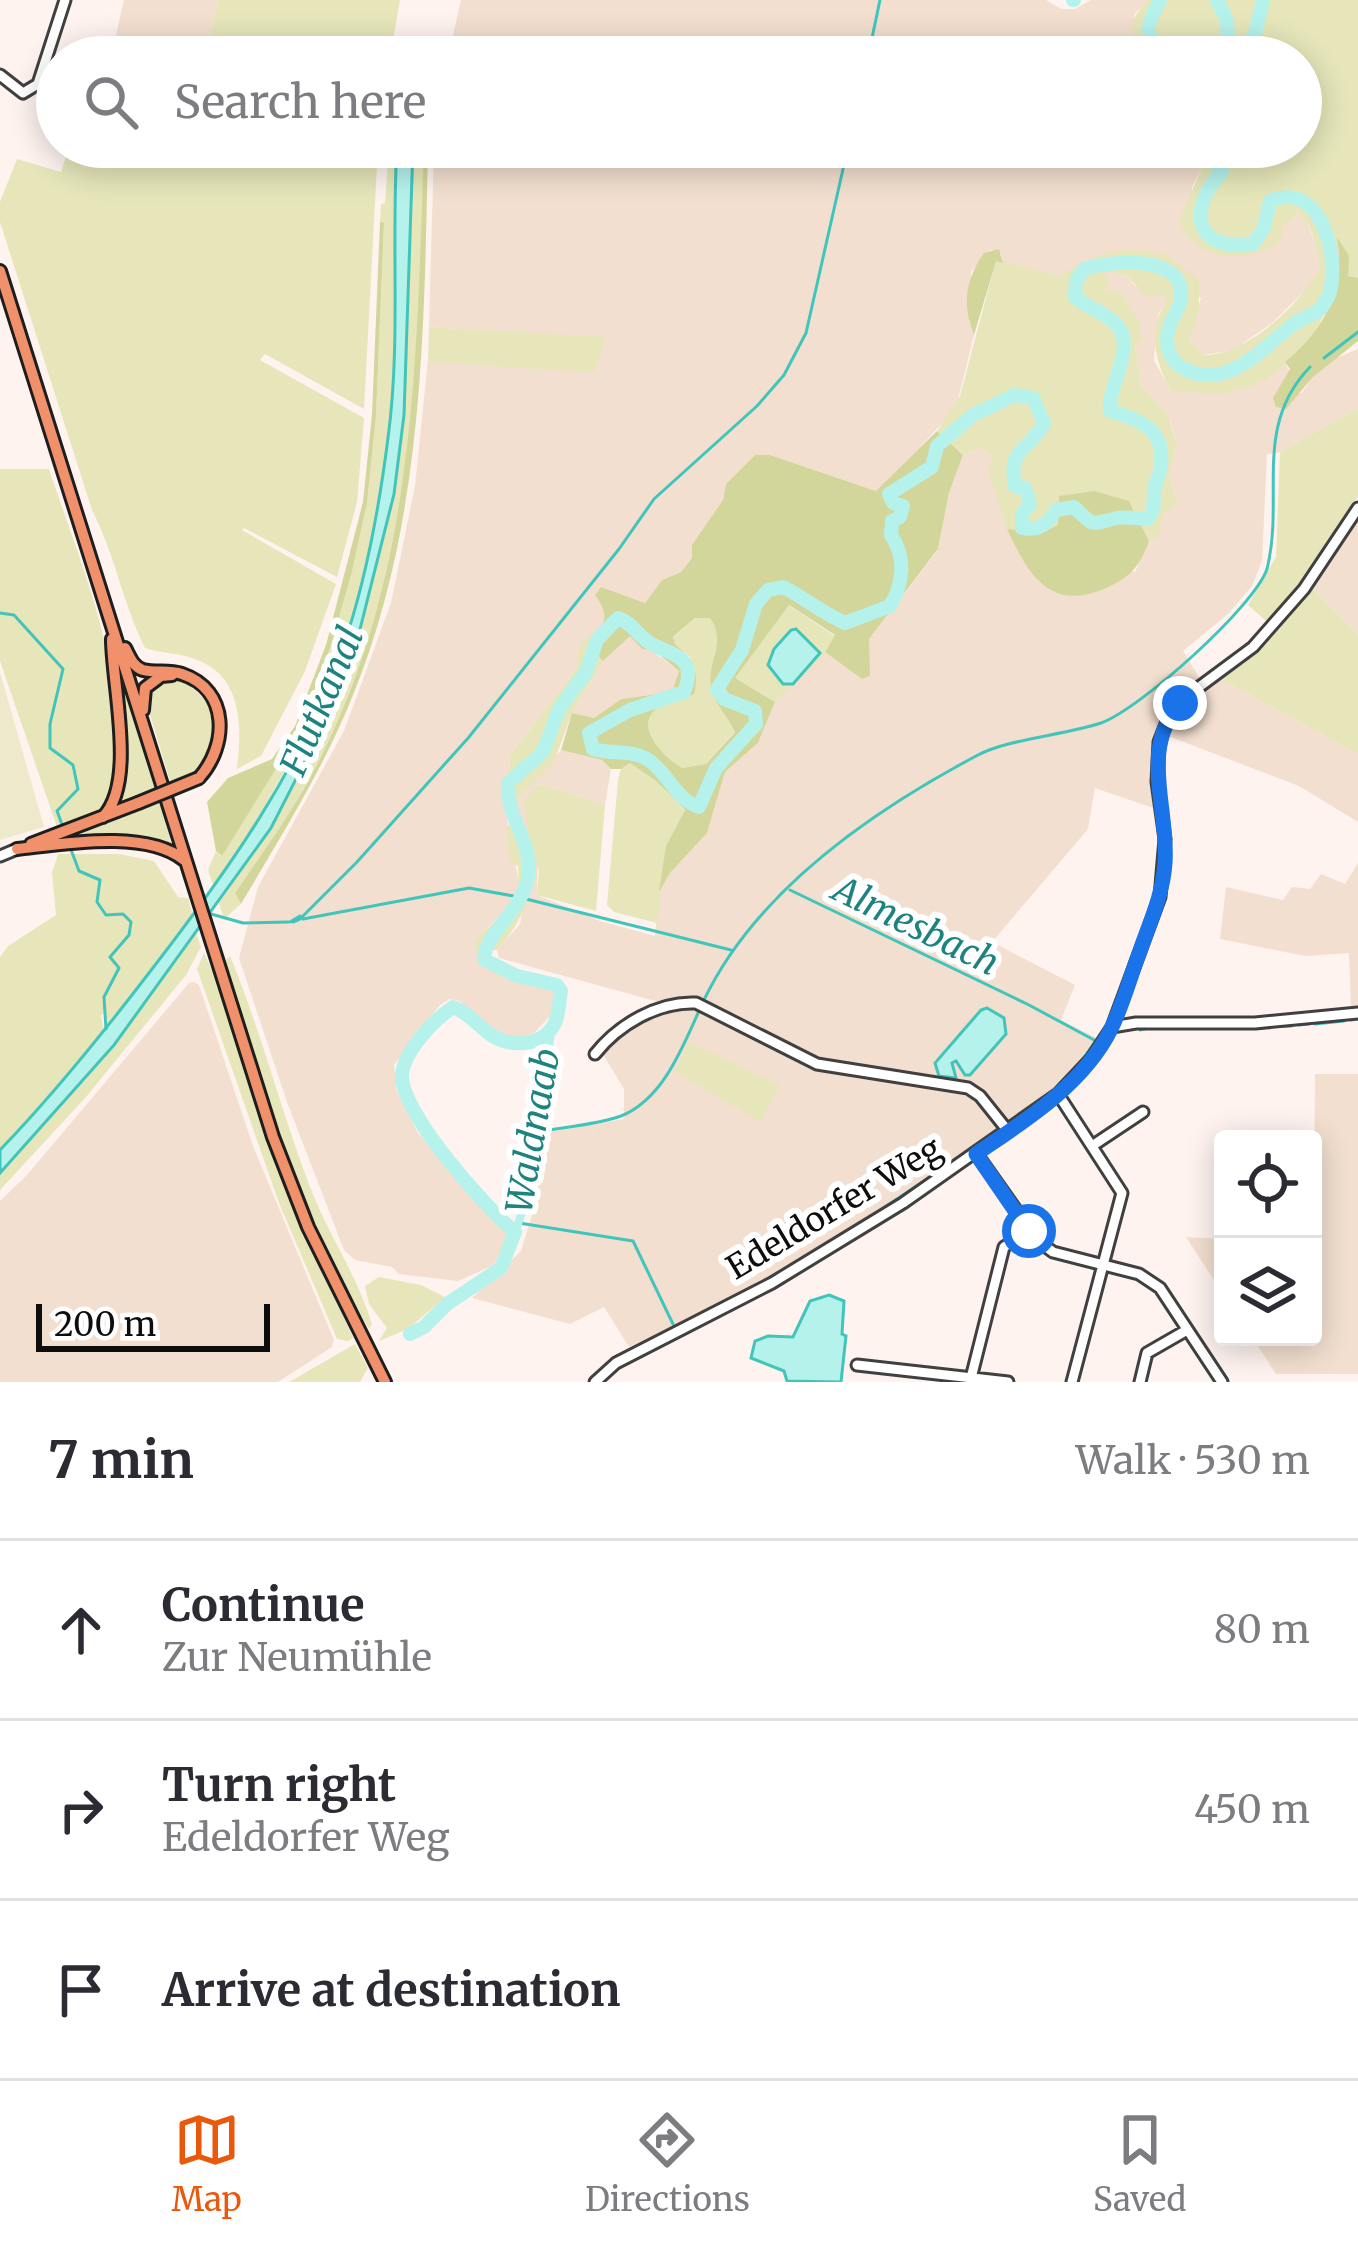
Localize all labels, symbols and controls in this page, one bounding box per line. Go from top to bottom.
search box [36,36,1322,168]
icon: search [78,69,144,135]
text: Search here [174,74,426,130]
water label: Flutkanal [270,620,373,783]
route end [1153,676,1207,730]
water label: Almesbach [823,865,1006,985]
water label: Waldnaab [496,1045,570,1217]
street label: Edeldorfer Weg [719,1128,949,1288]
map controls [1214,1130,1322,1346]
button: locate [1214,1130,1322,1238]
route start [1002,1204,1056,1258]
button: layers [1214,1238,1322,1346]
scale bar [36,1298,270,1351]
text: 200 m [54,1304,156,1345]
text: 7 min [48,1428,194,1492]
text: Walk · 530 m [1076,1436,1310,1485]
text: Continue [162,1577,364,1633]
icon: ahead [48,1597,114,1663]
text: 80 m [1214,1605,1310,1654]
text: Zur Neumühle [162,1633,432,1682]
text: Turn right [162,1757,396,1813]
icon: right [48,1777,114,1843]
text: 450 m [1194,1785,1310,1834]
text: Edeldorfer Weg [162,1813,450,1862]
icon: arrive [48,1957,114,2023]
text: Arrive at destination [162,1962,620,2018]
tab: Map [172,2107,242,2220]
tab: Directions [585,2107,750,2220]
tab: Saved [1093,2107,1186,2220]

